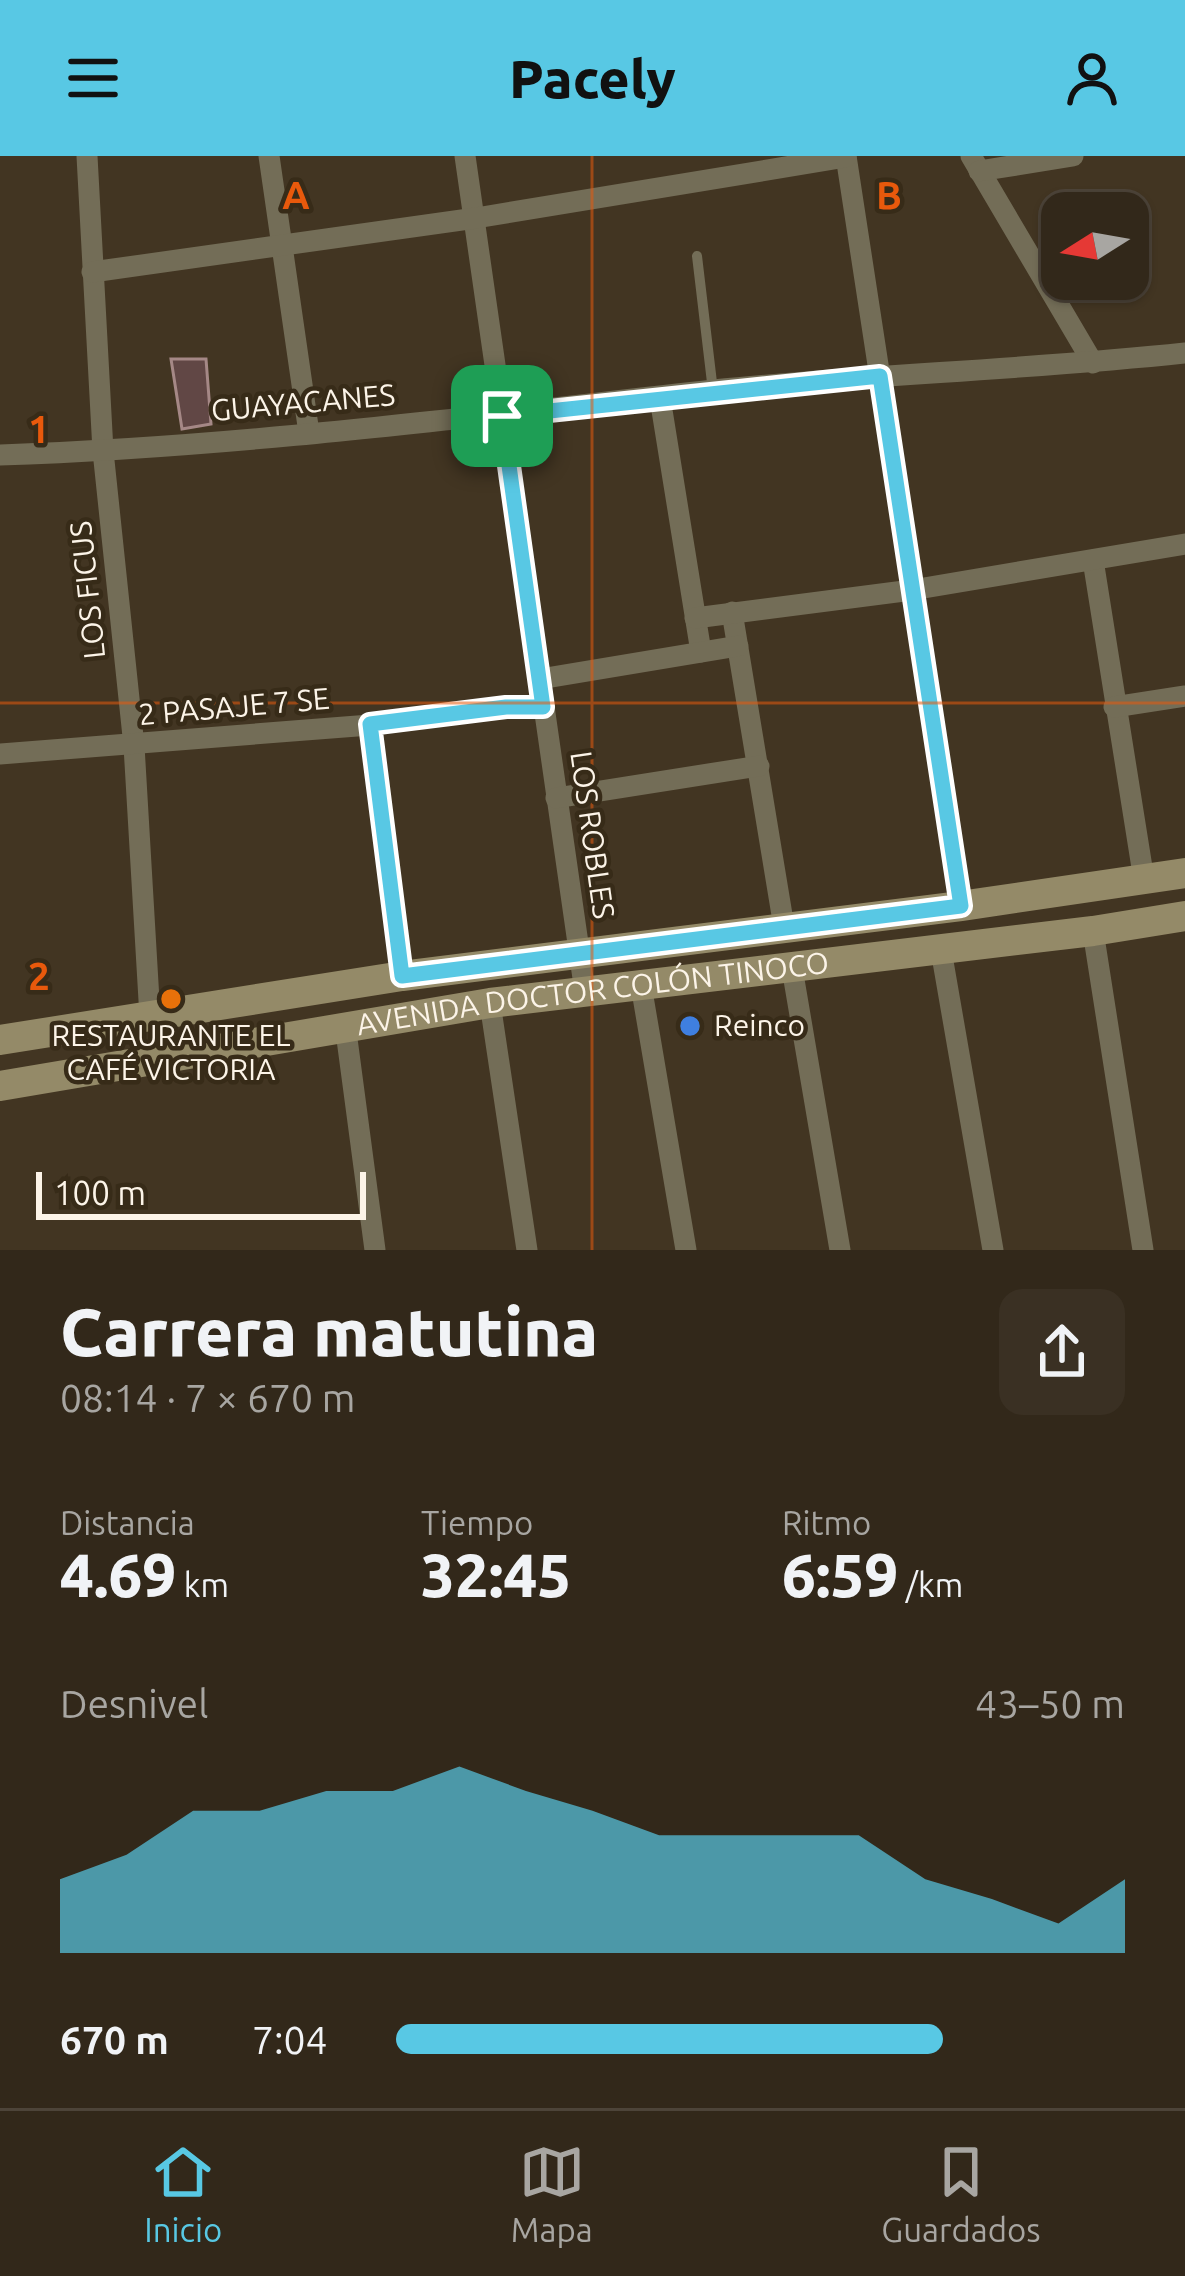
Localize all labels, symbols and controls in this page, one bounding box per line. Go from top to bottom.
icon: menu [60,45,126,111]
icon: person [1059,45,1125,111]
text: Pacely [509,48,676,108]
text: A [282,173,310,216]
text: B [876,173,902,216]
north arrow [1041,192,1149,300]
map controls [1041,192,1149,300]
pin [451,365,553,467]
street label: GUAYACANES [209,377,396,427]
icon: arrive [469,383,535,449]
text: 1 [28,407,50,450]
street label: LOS FICUS [63,520,111,661]
street label: 2 PASAJE 7 SE [137,681,331,731]
street label: LOS ROBLES [564,749,622,921]
street label: AVENIDA DOCTOR COLÓN TINOCO [354,945,831,1041]
text: 2 [28,954,50,997]
marker: RESTAURANTE EL CAFÉ VICTORIA [158,986,184,1012]
place label: Reinco [714,1008,805,1042]
marker: Reinco [677,1013,703,1039]
place label: RESTAURANTE EL CAFÉ VICTORIA [51,1018,291,1086]
scale bar [36,1166,366,1219]
text: 100 m [54,1174,146,1211]
button: share [999,1289,1125,1415]
text: Carrera matutina [60,1294,598,1368]
text: 08:14 · 7 × 670 m [60,1376,355,1419]
text: Distancia [60,1504,195,1541]
text: Tiempo [421,1504,533,1541]
text: Ritmo [782,1504,871,1541]
text: 4.69 [60,1541,176,1608]
text: 32:45 [421,1541,571,1608]
text: 6:59 [782,1541,898,1608]
text: km [176,1566,229,1603]
text: /km [898,1566,963,1603]
text: Desnivel [60,1682,208,1725]
text: 43–50 m [975,1682,1125,1725]
text: 670 m [60,2018,169,2061]
text: 7:04 [252,2018,328,2061]
tab: Inicio [144,2139,222,2248]
tab: Mapa [511,2139,593,2248]
tab: Guardados [881,2139,1041,2248]

